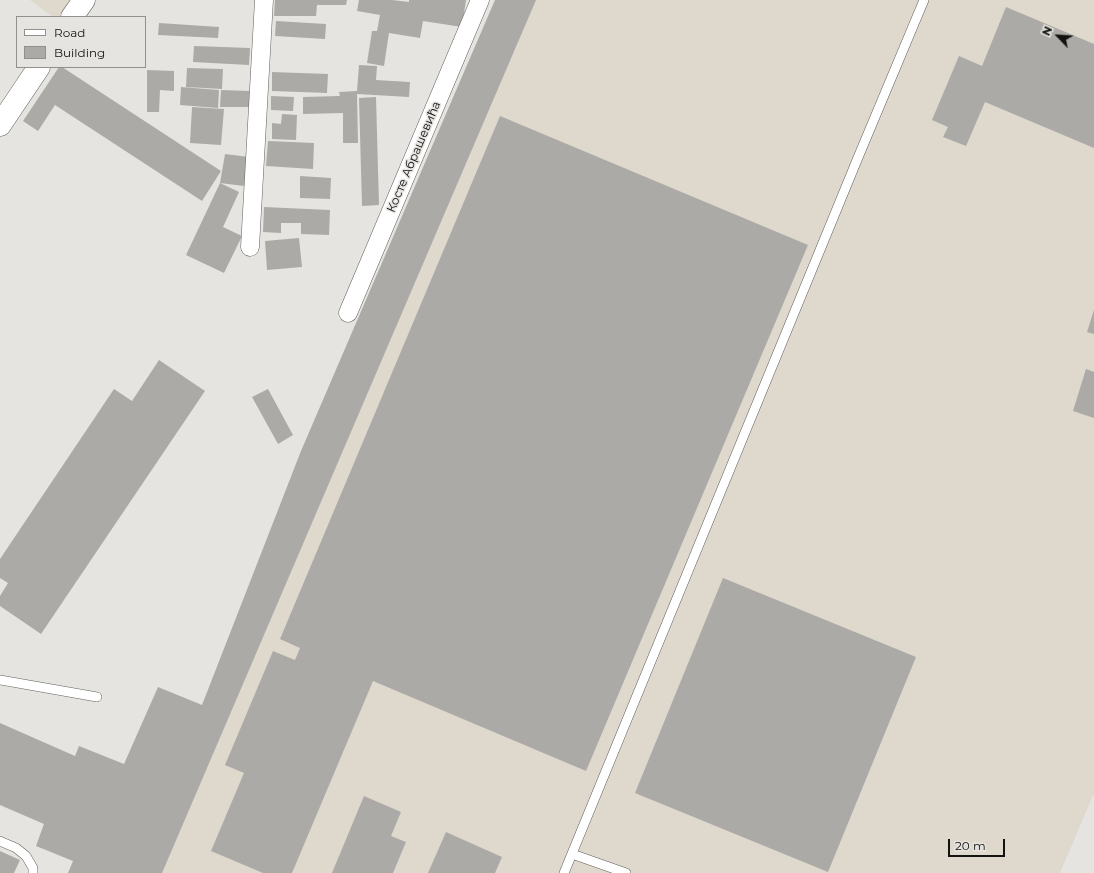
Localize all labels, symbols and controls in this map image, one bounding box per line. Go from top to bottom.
legend [16,16,146,68]
north arrow [1038,16,1078,56]
text: N [1039,24,1055,38]
text: Road [54,25,85,40]
text: Building [54,45,105,60]
street label: Косте Абрашевића [384,99,444,215]
scale bar [950,831,1007,857]
text: 20 m [955,838,986,853]

